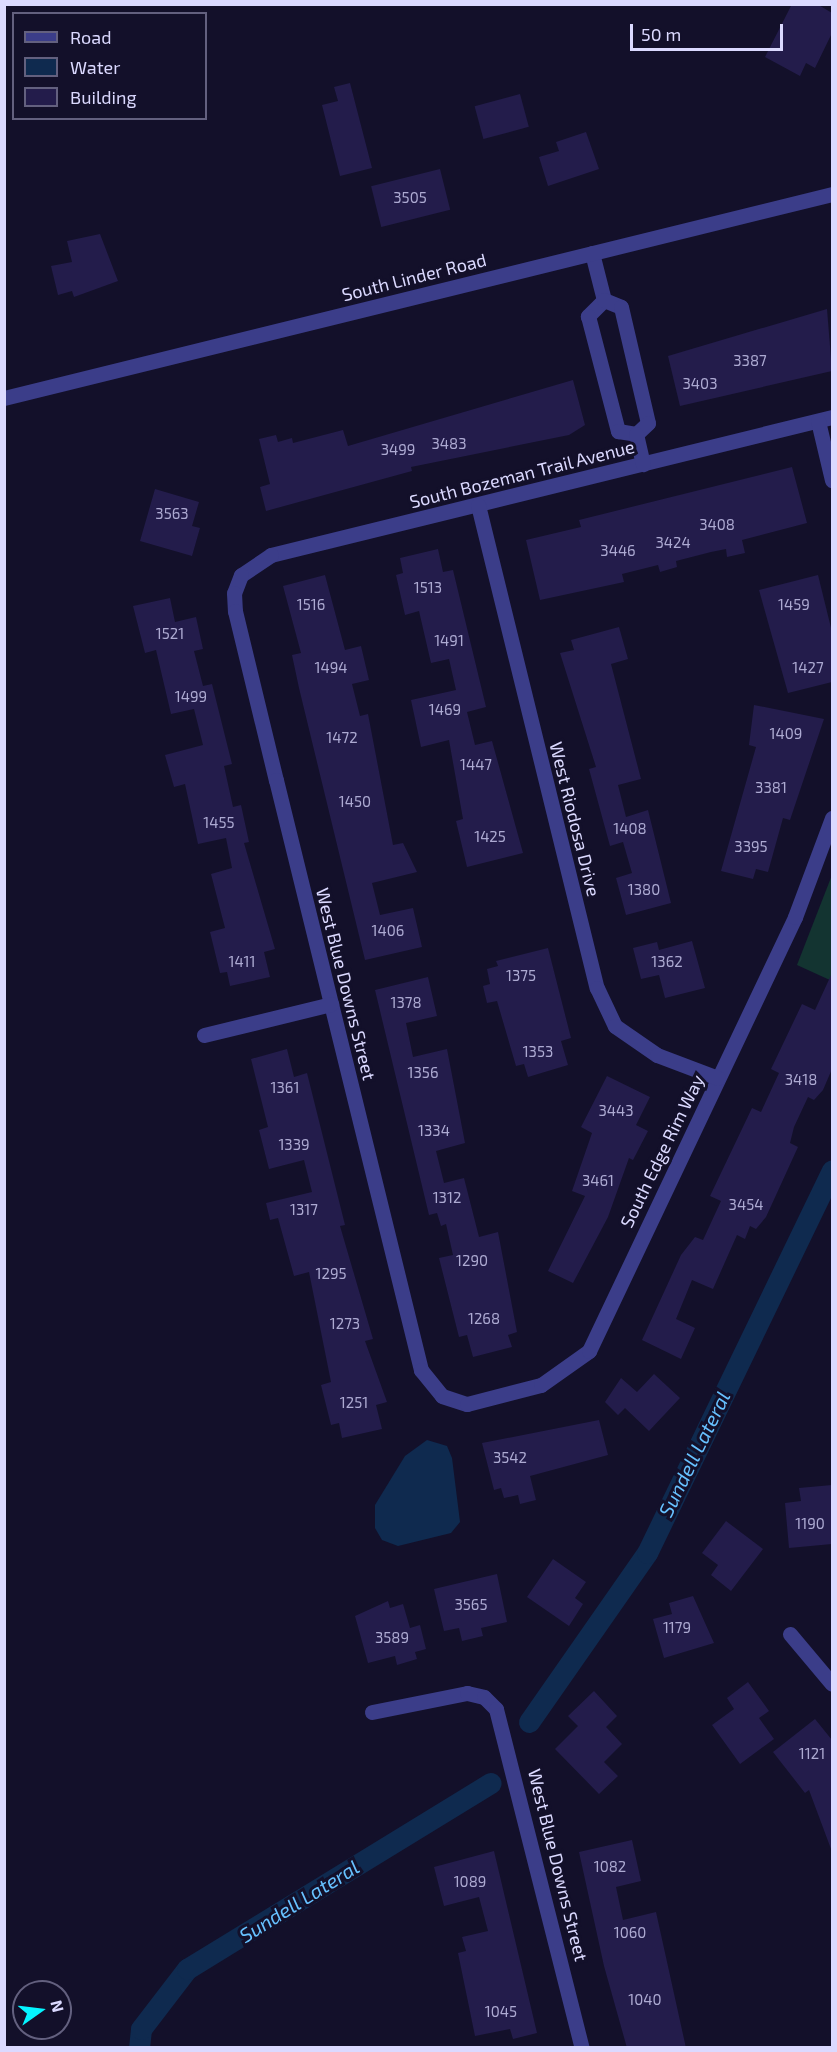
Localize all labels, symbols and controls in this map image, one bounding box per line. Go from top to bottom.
legend [12,12,207,120]
scale bar [633,12,786,50]
text: 50 m [641,23,681,45]
text: Road [70,26,111,48]
text: Water [70,56,120,78]
text: Building [70,86,137,108]
house number: 3505 [393,189,427,207]
street label: South Linder Road [339,249,489,305]
house number: 3387 [733,352,767,370]
house number: 3403 [683,375,717,393]
street label: South Bozeman Trail Avenue [407,435,637,513]
house number: 3483 [431,435,467,453]
house number: 3499 [381,441,415,459]
house number: 3563 [155,505,189,523]
house number: 3408 [699,516,735,534]
house number: 3424 [655,534,691,552]
house number: 3446 [600,542,636,560]
house number: 1513 [414,579,442,597]
house number: 1516 [297,596,325,614]
house number: 1459 [778,596,810,614]
house number: 1521 [156,625,184,643]
house number: 1491 [434,632,464,650]
house number: 1494 [315,659,347,677]
house number: 1427 [792,659,824,677]
house number: 1499 [175,688,207,706]
house number: 1469 [429,701,461,719]
house number: 1409 [770,725,802,743]
house number: 1472 [326,729,358,747]
street label: West Riodosa Drive [545,739,605,899]
house number: 1447 [460,756,492,774]
house number: 3381 [755,779,787,797]
house number: 1450 [339,793,371,811]
house number: 1455 [203,814,235,832]
house number: 1408 [613,820,647,838]
house number: 1425 [474,828,506,846]
house number: 3395 [734,838,768,856]
house number: 1380 [628,881,660,899]
street label: West Blue Downs Street [312,886,380,1082]
house number: 1406 [372,922,404,940]
house number: 1411 [228,953,256,971]
house number: 1362 [651,953,683,971]
house number: 1375 [506,967,536,985]
house number: 1378 [390,994,422,1012]
house number: 1353 [523,1043,553,1061]
house number: 1356 [408,1064,438,1082]
street label: South Edge Rim Way [616,1071,708,1231]
house number: 3418 [785,1071,817,1089]
house number: 1361 [271,1079,299,1097]
house number: 3443 [598,1102,634,1120]
house number: 1334 [418,1122,450,1140]
house number: 1339 [278,1136,310,1154]
house number: 3461 [582,1172,614,1190]
house number: 1312 [433,1189,461,1207]
house number: 3454 [729,1196,763,1214]
house number: 1317 [290,1201,318,1219]
house number: 1290 [456,1252,488,1270]
house number: 1295 [315,1265,347,1283]
house number: 1268 [468,1310,500,1328]
house number: 1273 [330,1315,360,1333]
water label: Sundell Lateral [653,1387,735,1521]
house number: 1251 [340,1394,368,1412]
house number: 3542 [493,1449,527,1467]
house number: 1190 [795,1515,825,1533]
house number: 3565 [455,1596,487,1614]
house number: 1179 [663,1619,691,1637]
house number: 3589 [375,1629,409,1647]
house number: 1121 [799,1745,825,1763]
street label: West Blue Downs Street [524,1767,592,1963]
water label: Sundell Lateral [234,1854,364,1948]
house number: 1082 [594,1858,626,1876]
house number: 1089 [454,1873,486,1891]
house number: 1060 [614,1924,646,1942]
north arrow [12,1980,72,2040]
house number: 1040 [628,1991,662,2009]
text: N [47,1998,69,2014]
house number: 1045 [485,2003,517,2021]

